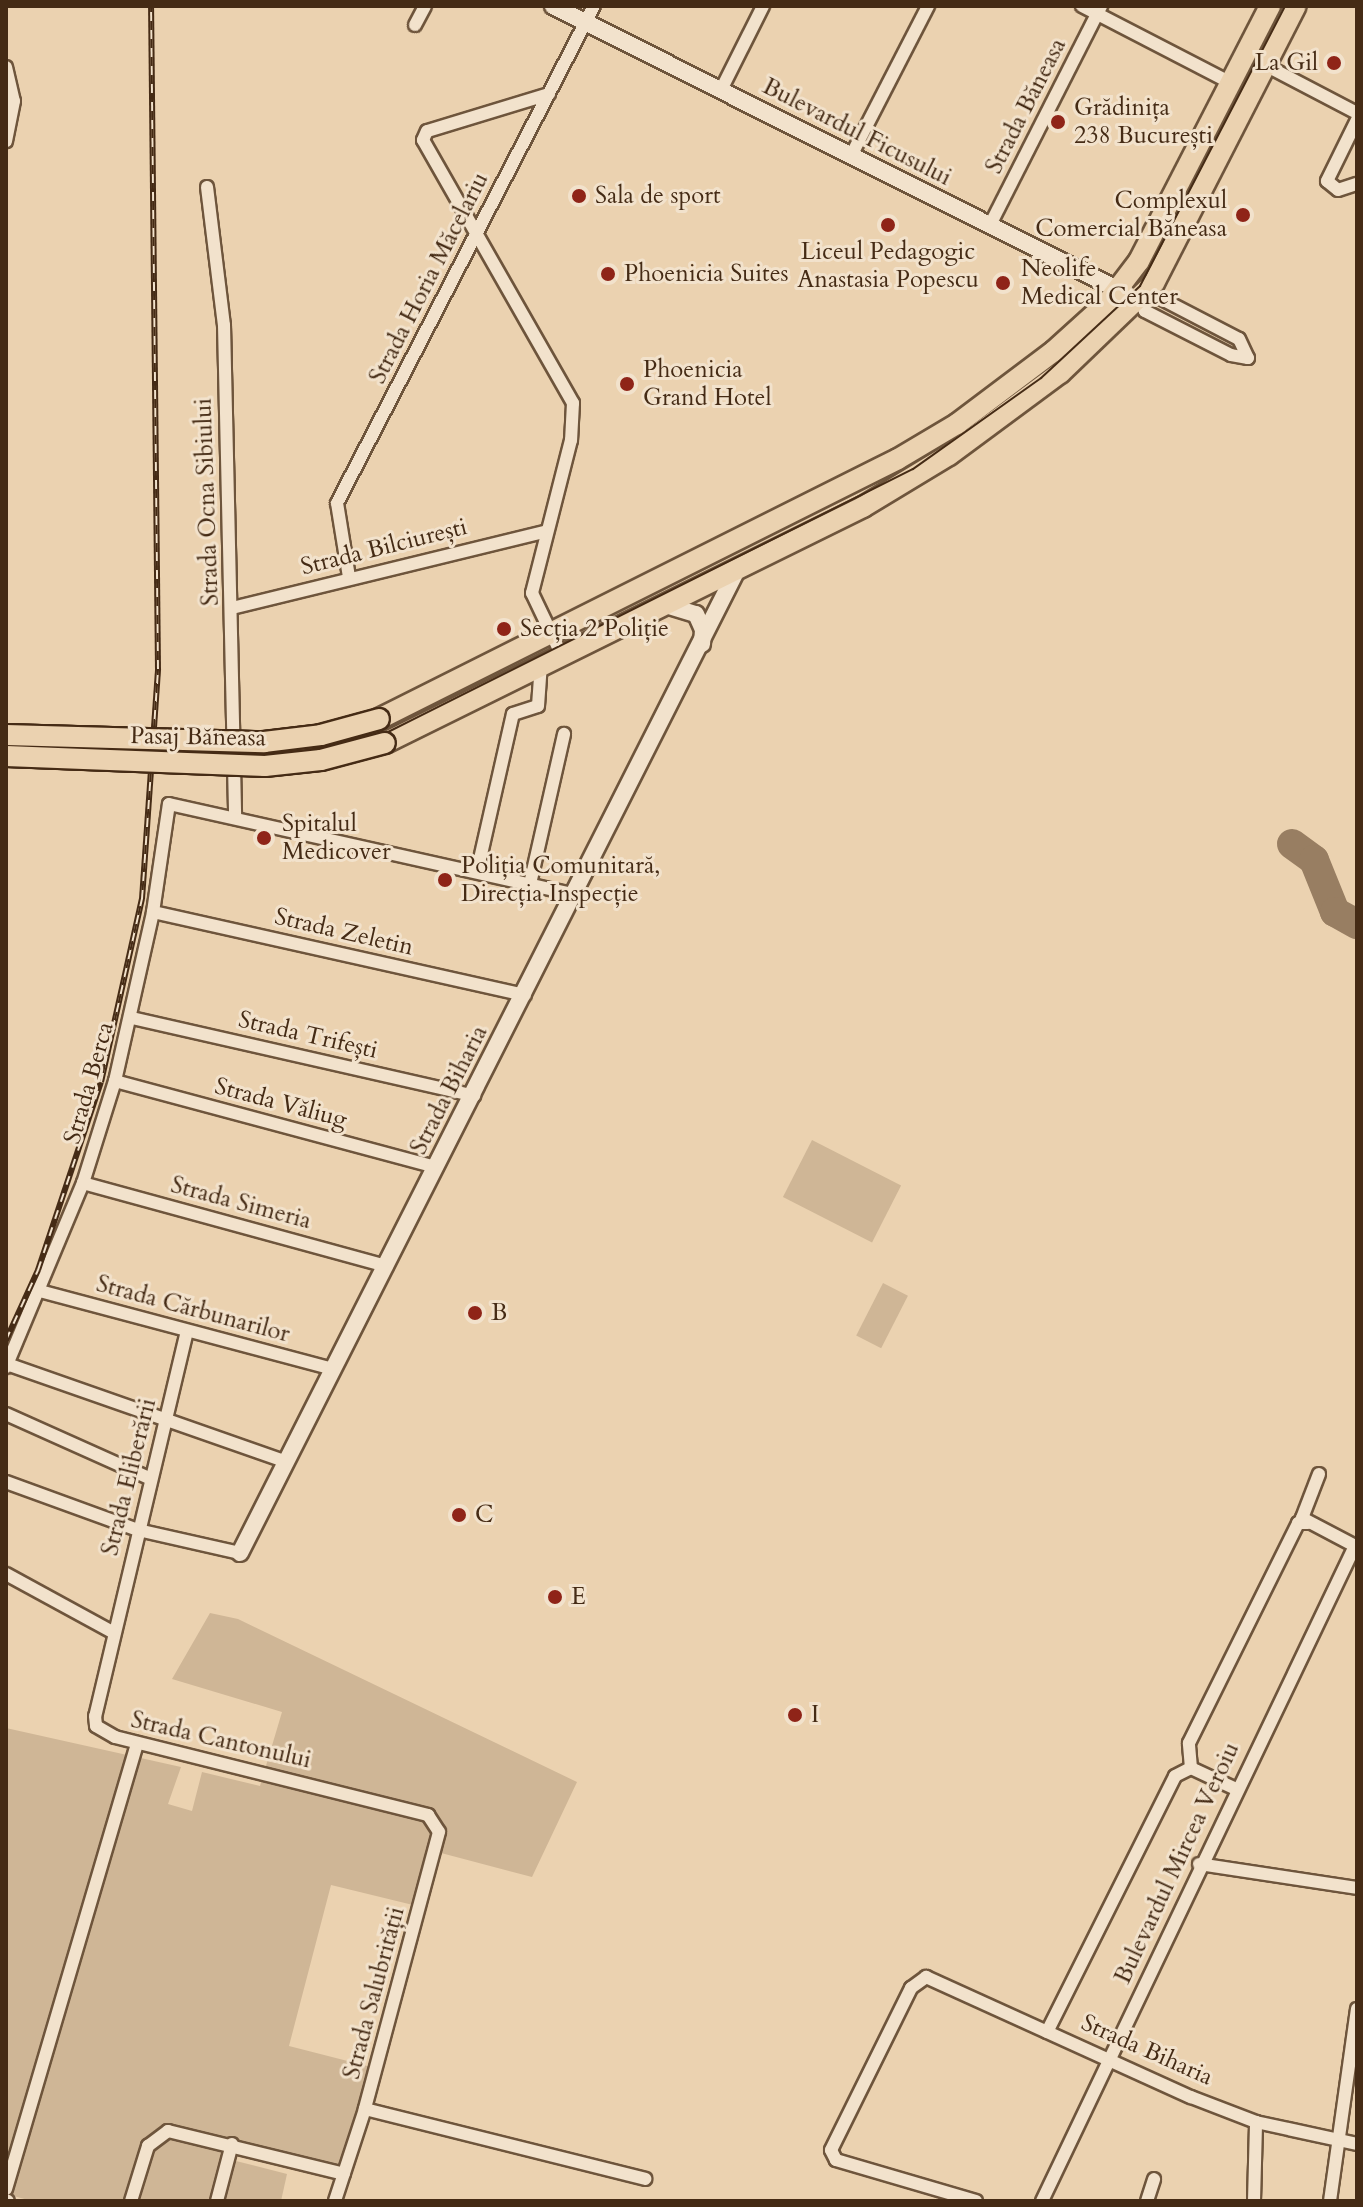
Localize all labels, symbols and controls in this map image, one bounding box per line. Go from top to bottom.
street label: Strada Băneasa [980,33,1072,179]
place label: La Gil [1255,49,1318,77]
marker: La Gil [1325,54,1343,72]
street label: Bulevardul Ficusului [758,72,956,192]
place label: Grădinița 238 București [1074,94,1213,150]
marker: Grădinița 238 București [1049,113,1067,131]
street label: Strada Horia Măcelariu [363,167,495,389]
place label: Sala de sport [595,182,721,210]
marker: Sala de sport [570,187,588,205]
place label: Complexul Comercial Băneasa [1035,187,1227,243]
marker: Complexul Comercial Băneasa [1234,206,1252,224]
marker: Liceul Pedagogic Anastasia Popescu [879,216,897,234]
place label: Liceul Pedagogic Anastasia Popescu [797,238,979,294]
place label: Neolife Medical Center [1021,255,1178,311]
place label: Phoenicia Suites [624,260,789,288]
marker: Phoenicia Suites [599,265,617,283]
marker: Neolife Medical Center [992,272,1014,294]
place label: Phoenicia Grand Hotel [643,356,772,412]
marker: Phoenicia Grand Hotel [618,375,636,393]
street label: Strada Ocna Sibiului [189,398,225,606]
street label: Strada Bilciurești [298,512,470,582]
place label: Secția 2 Poliție [520,615,669,643]
marker: Secția 2 Poliție [495,620,513,638]
street label: Pasaj Băneasa [130,721,266,753]
place label: Spitalul Medicover [282,810,391,866]
marker: Spitalul Medicover [253,827,275,849]
place label: Poliția Comunitară, Direcția Inspecție [461,852,660,908]
marker: Poliția Comunitară, Direcția Inspecție [436,871,454,889]
street label: Strada Zeletin [272,902,416,962]
street label: Strada Trifești [236,1005,380,1065]
street label: Strada Berca [58,1019,120,1147]
street label: Strada Biharia [404,1021,494,1159]
street label: Strada Văliug [212,1072,350,1134]
street label: Strada Simeria [168,1170,314,1236]
street label: Strada Cărbunarilor [93,1269,293,1349]
place label: B [491,1299,507,1327]
marker: B [466,1304,484,1322]
street label: Strada Eliberării [96,1395,162,1559]
place label: C [475,1501,493,1529]
marker: C [450,1506,468,1524]
place label: E [571,1583,586,1611]
marker: E [546,1588,564,1606]
place label: I [811,1701,819,1729]
street label: Strada Cantonului [128,1705,314,1775]
marker: I [786,1706,804,1724]
street label: Bulevardul Mircea Veroiu [1108,1738,1246,1988]
street label: Strada Salubrității [337,1904,411,2082]
street label: Strada Biharia [1077,2008,1217,2092]

